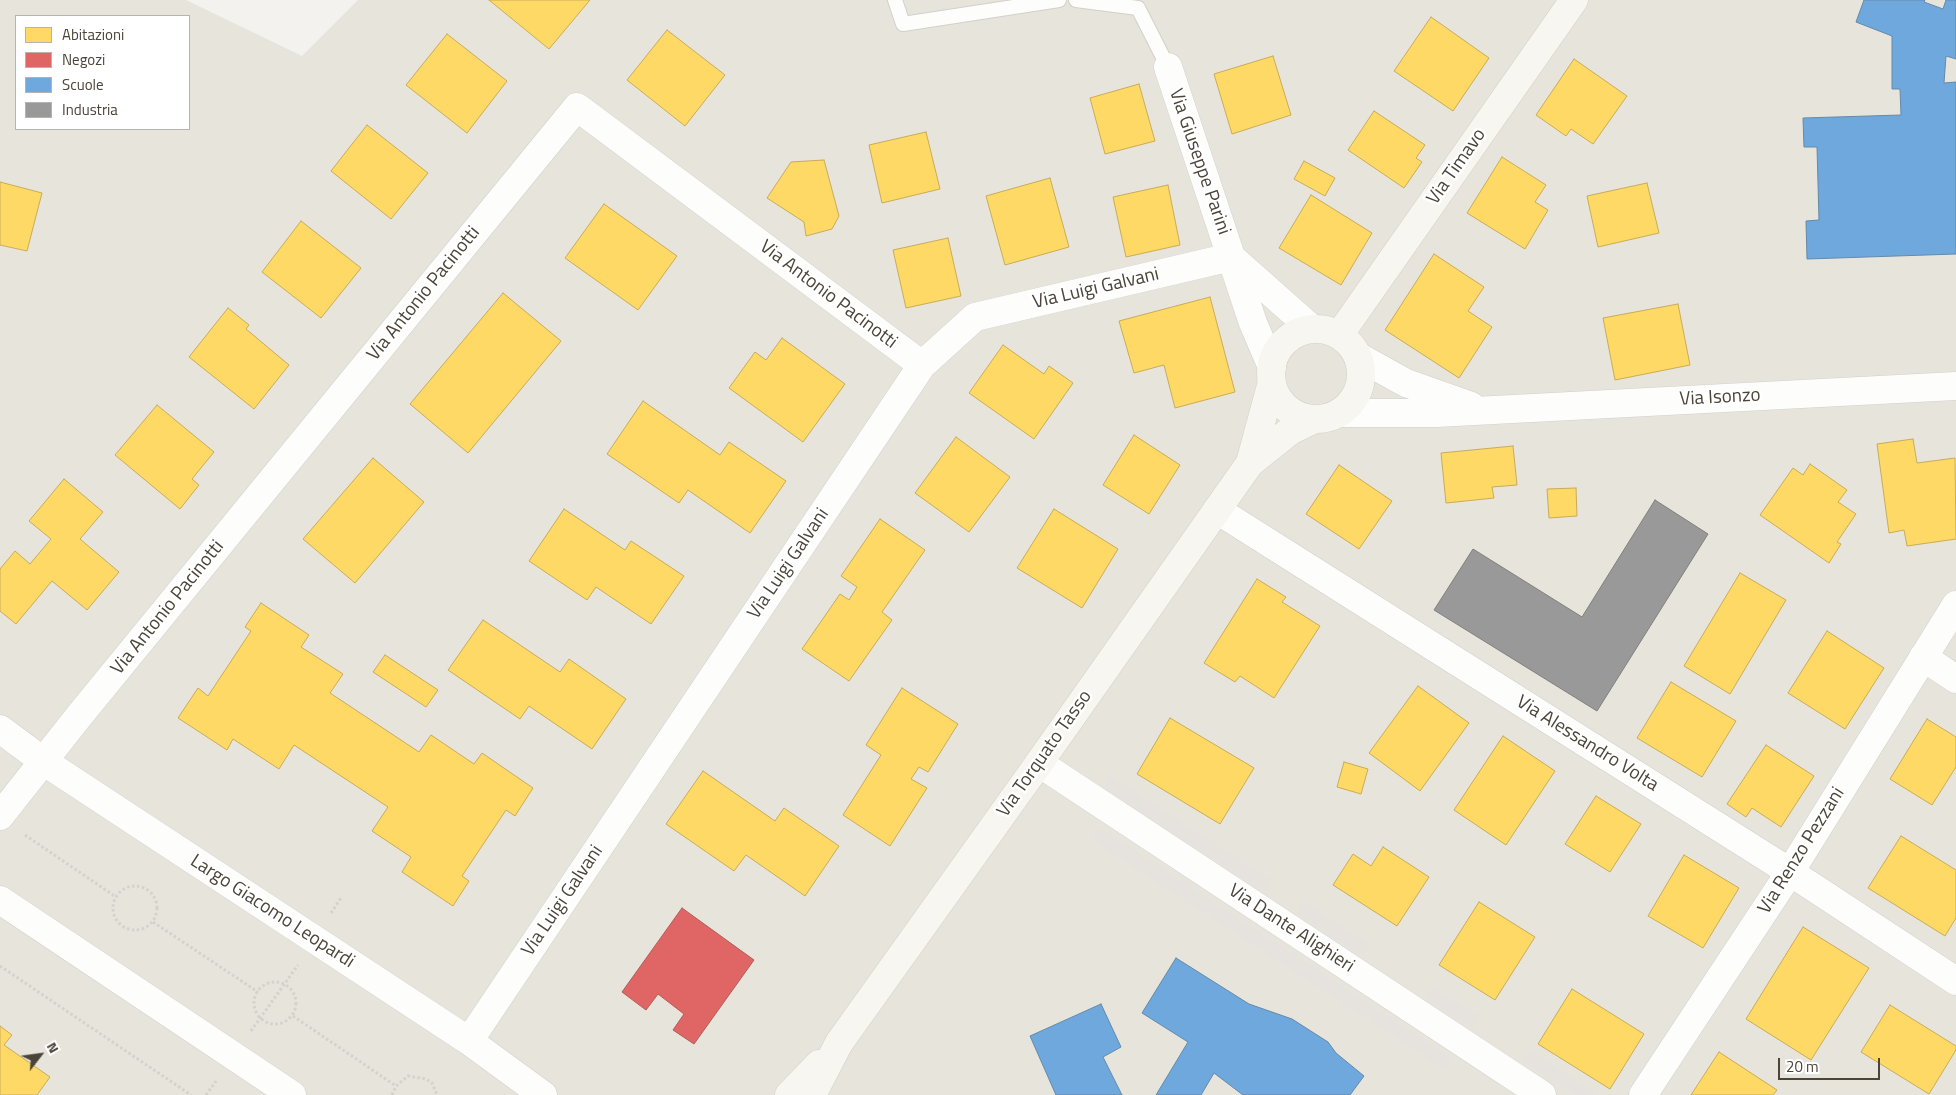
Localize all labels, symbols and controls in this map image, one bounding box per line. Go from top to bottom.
legend [15,15,190,130]
text: Abitazioni [62,23,124,46]
text: Negozi [62,48,105,71]
text: Scuole [62,73,104,96]
street label: Via Giuseppe Parini [1163,86,1235,238]
text: Industria [62,98,118,121]
street label: Via Timavo [1423,125,1491,209]
street label: Via Antonio Pacinotti [363,222,485,366]
street label: Via Antonio Pacinotti [755,236,901,354]
street label: Via Luigi Galvani [1031,263,1161,315]
street label: Via Isonzo [1679,384,1761,412]
street label: Via Luigi Galvani [744,504,834,624]
street label: Via Antonio Pacinotti [107,536,229,680]
street label: Via Torquato Tasso [993,686,1097,822]
street label: Via Alessandro Volta [1512,691,1662,797]
street label: Via Renzo Pezzani [1754,783,1850,919]
street label: Via Luigi Galvani [518,841,608,961]
street label: Largo Giacomo Leopardi [186,850,358,974]
street label: Via Dante Alighieri [1224,880,1358,978]
north arrow [15,1030,65,1080]
text: N [42,1038,65,1057]
scale bar [1781,1048,1884,1080]
text: 20 m [1786,1055,1819,1078]

